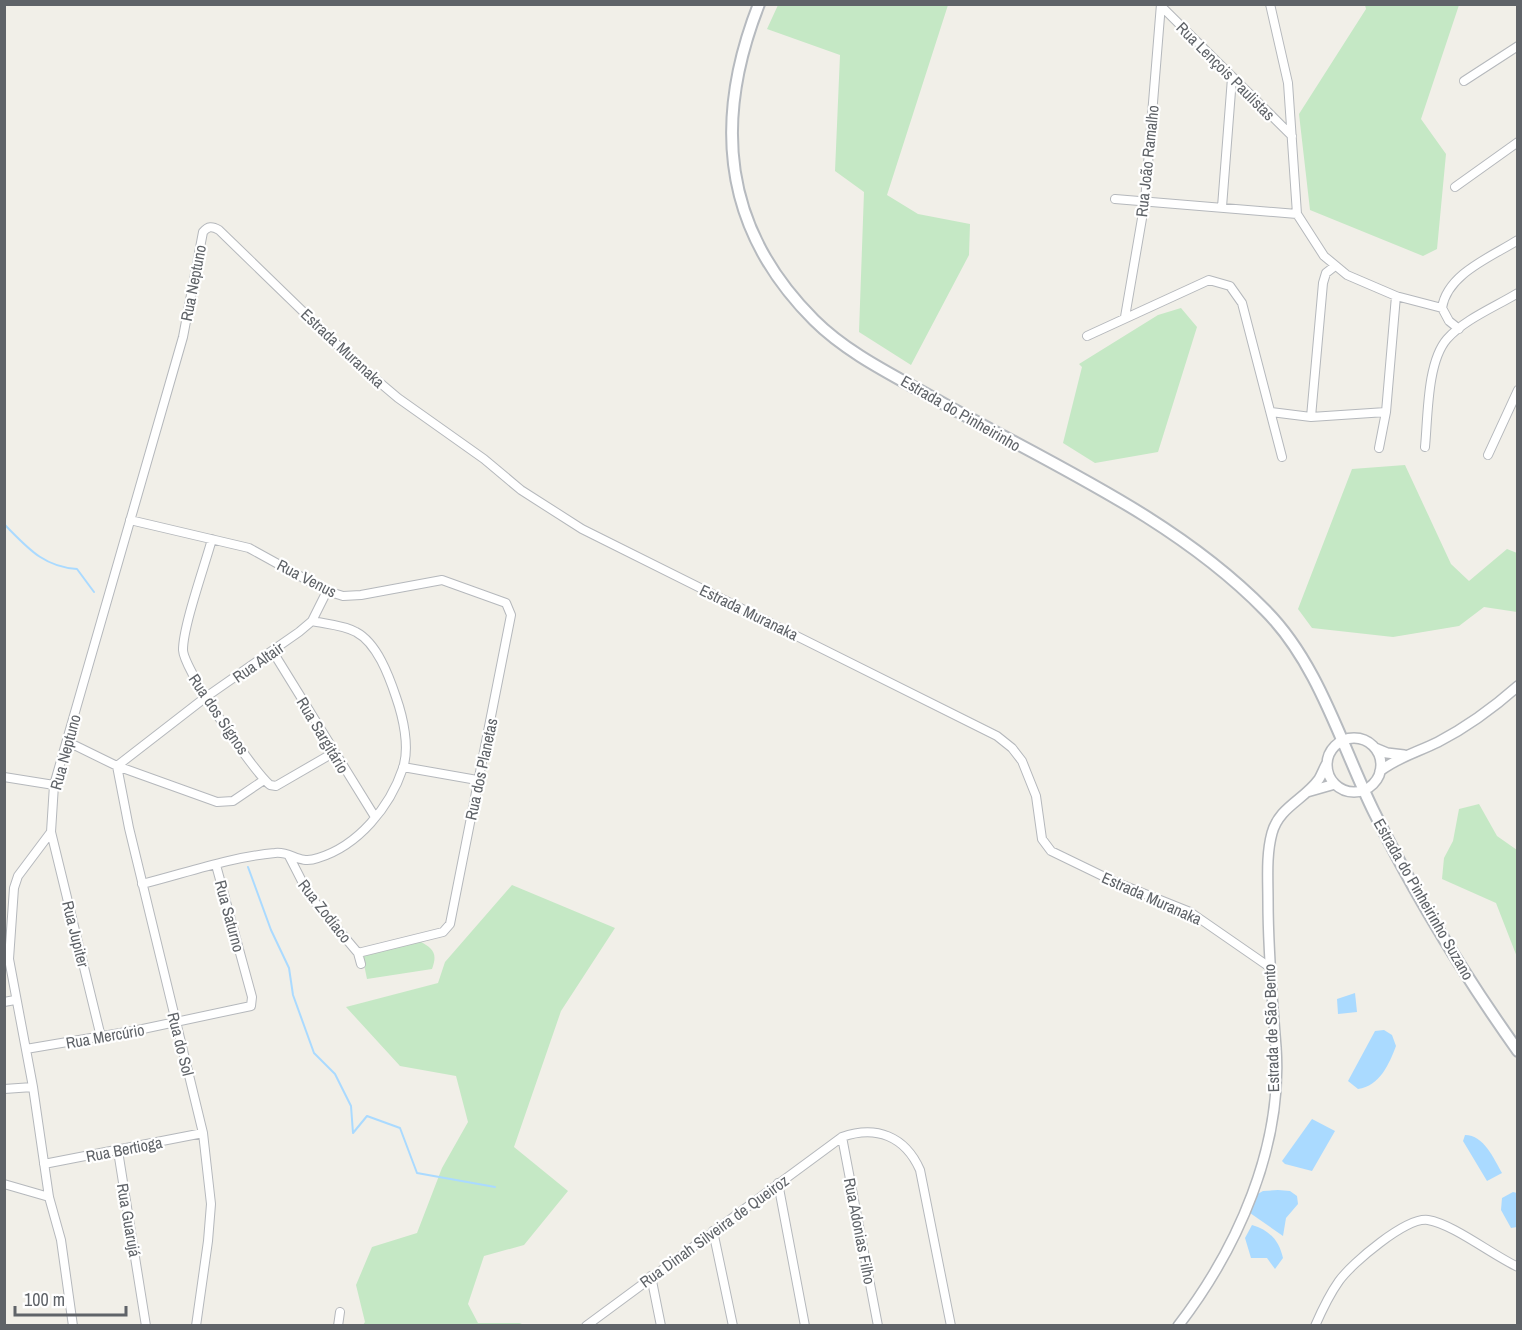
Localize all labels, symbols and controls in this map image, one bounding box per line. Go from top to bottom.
street label: Rua Lençois Paulistas [1172,17,1280,125]
street label: Rua João Ramalho [1130,104,1164,218]
street label: Rua Neptuno [175,243,211,323]
street label: Estrada Muranaka [296,303,390,393]
street label: Estrada do Pinheirinho [897,370,1025,456]
street label: Rua Venus [273,554,341,602]
street label: Estrada Muranaka [696,579,803,646]
street label: Rua Altair [228,636,288,688]
street label: Rua dos Sígnos [184,669,254,759]
street label: Rua Sargitário [292,693,354,777]
street label: Rua Neptuno [44,712,86,792]
street label: Rua dos Planetas [459,716,503,822]
street label: Estrada do Pinheirinho Suzano [1369,814,1479,984]
street label: Estrada Muranaka [1099,866,1206,930]
street label: Rua Zodíaco [293,875,357,947]
street label: Rua Saturno [210,878,250,954]
street label: Rua Jupiter [57,898,95,970]
street label: Estrada de São Bento [1258,963,1284,1093]
street label: Rua do Sol [162,1010,200,1078]
street label: Rua Mercúrio [64,1018,146,1054]
street label: Rua Bertioga [84,1131,165,1167]
street label: Rua Dinah Silveira de Queiroz [635,1169,793,1293]
street label: Rua Adonias Filho [839,1176,881,1286]
street label: Rua Guarujá [112,1181,146,1259]
scale bar [15,1279,126,1317]
text: 100 m [24,1287,65,1312]

